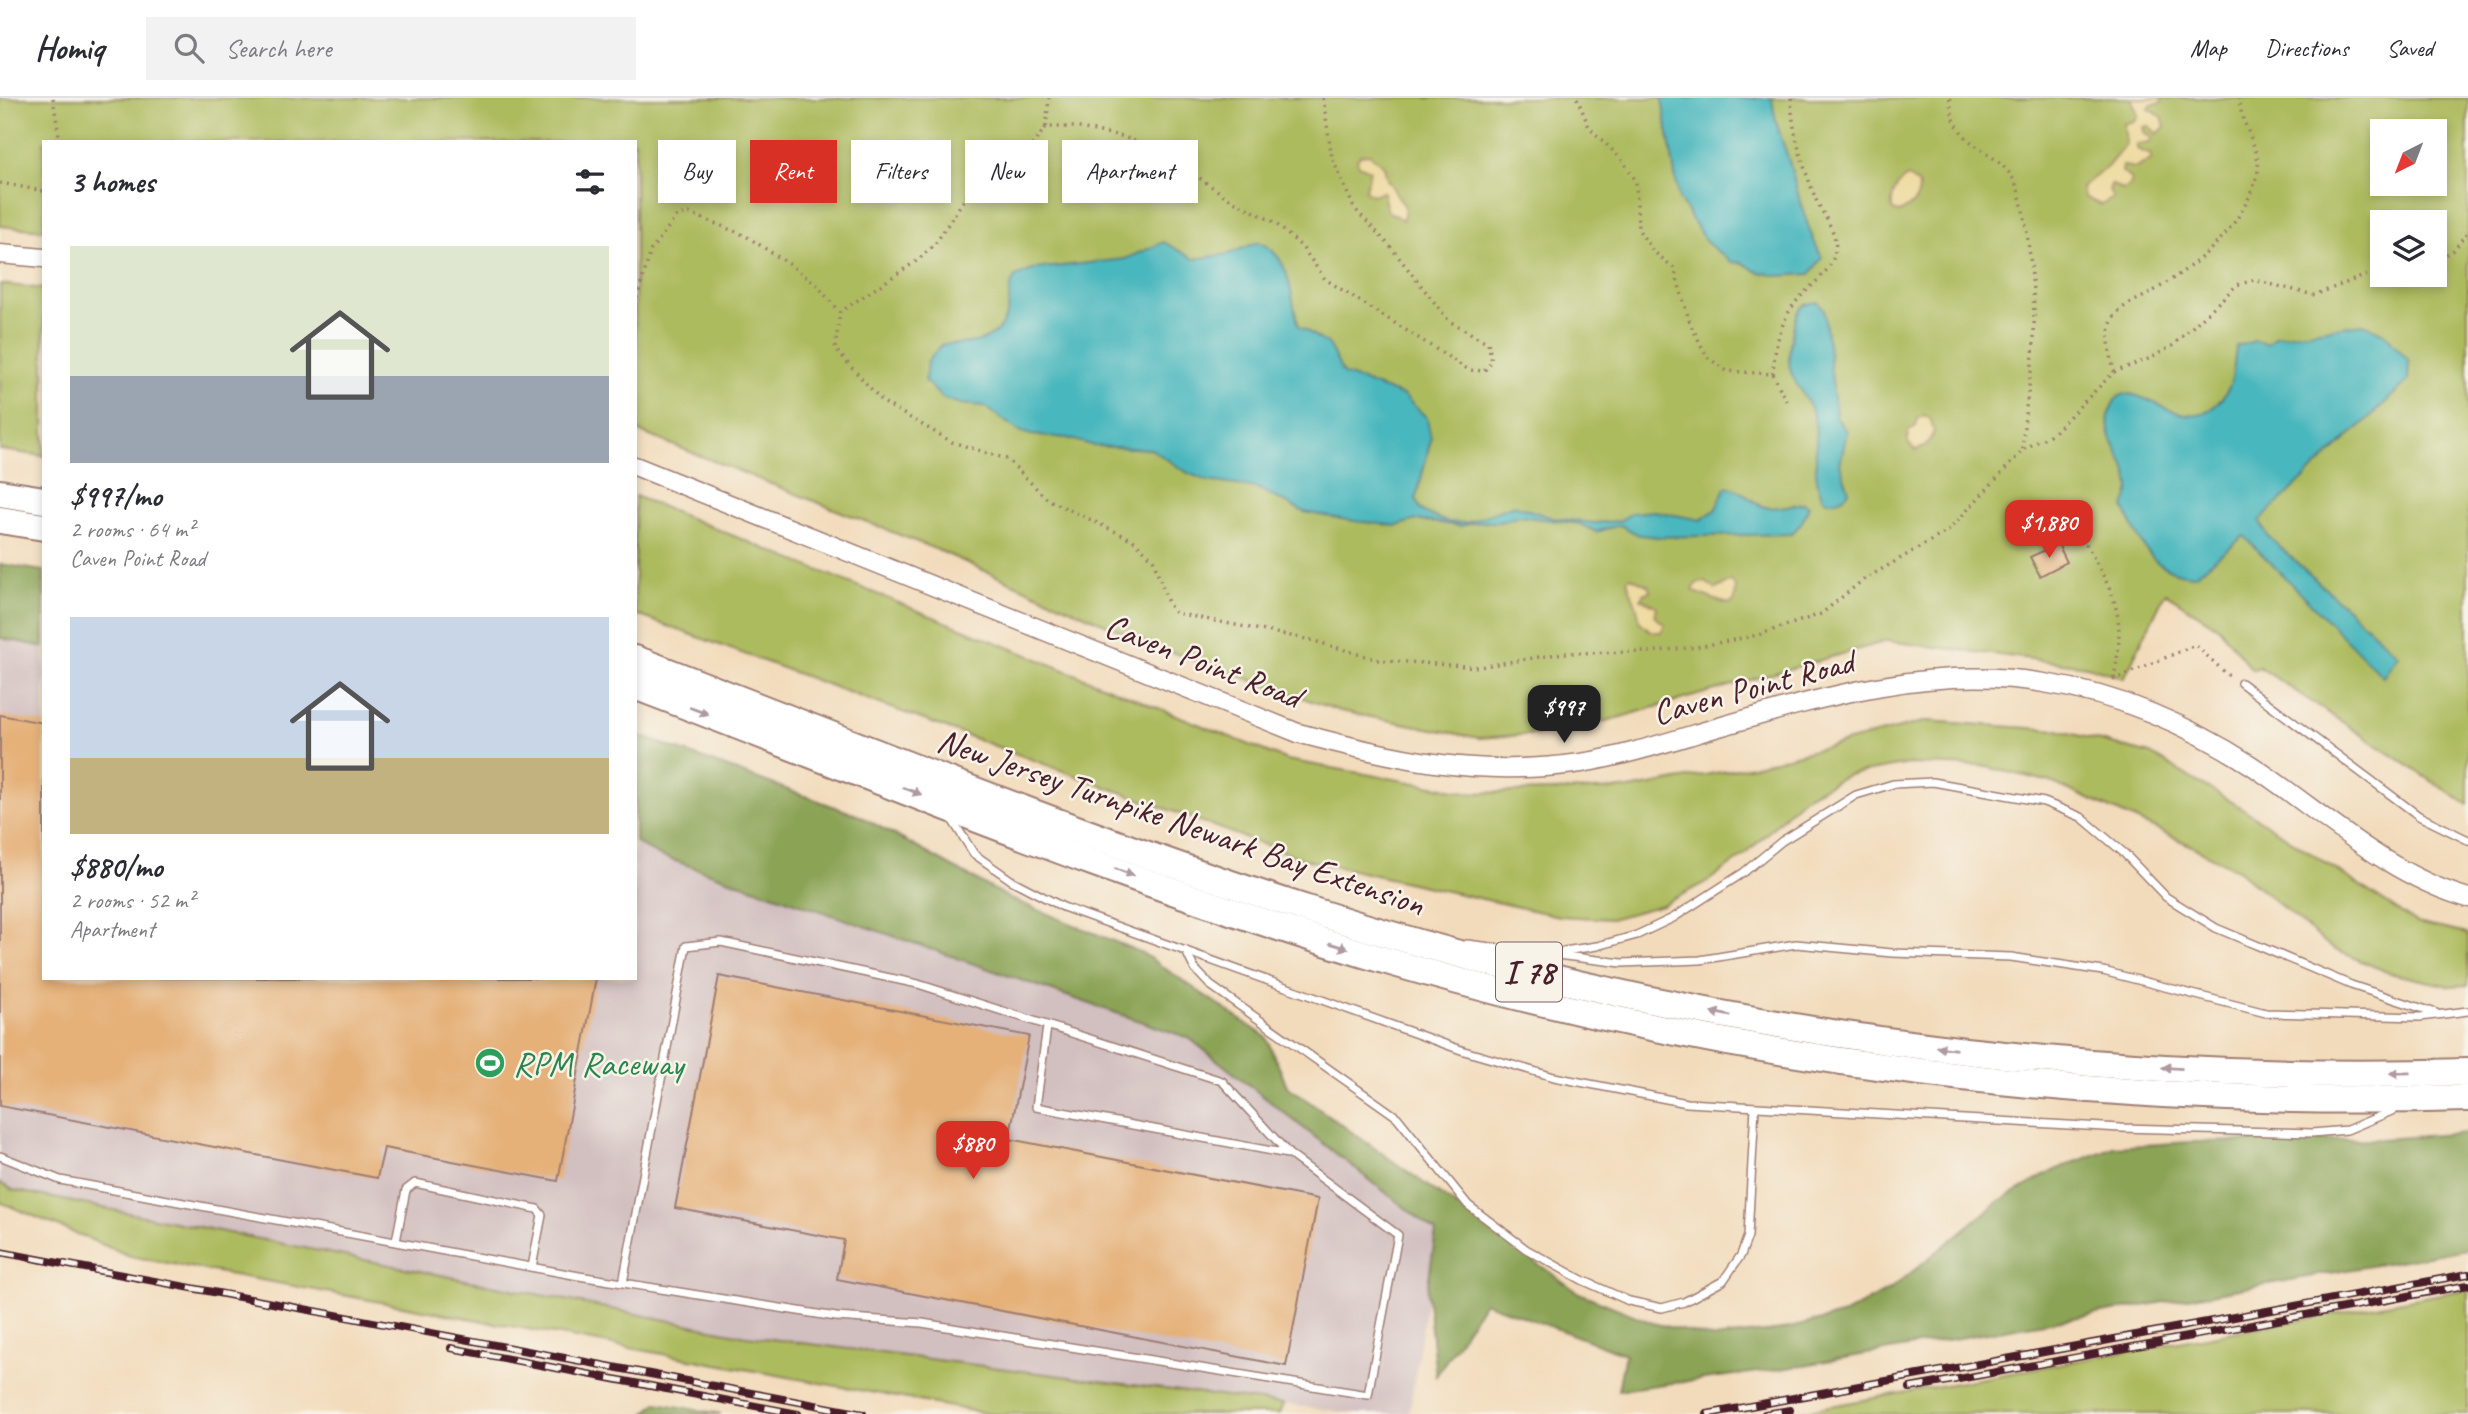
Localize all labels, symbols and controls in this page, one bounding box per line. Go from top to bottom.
search box [146,17,636,80]
text: Homiq [35,27,104,69]
icon: search [170,29,208,67]
text: Search here [226,32,331,65]
text: Map [2190,33,2227,63]
text: Directions [2265,33,2348,63]
text: Saved [2386,33,2433,63]
north arrow [2370,119,2446,196]
map controls [2370,119,2447,287]
chip: Buy [658,140,736,203]
chip: Rent [750,140,837,203]
chip: Filters [851,140,951,203]
chip: New [965,140,1048,203]
chip: Apartment [1062,140,1198,203]
text: 3 homes [70,163,155,201]
icon: filters [571,163,609,201]
button: layers [2370,210,2447,287]
icon: home [277,292,403,418]
text: $997/mo [70,477,162,515]
pin: $1,880 [1992,500,2106,560]
text: $1,880 [2021,508,2077,537]
text: 2 rooms · 64 m² [70,515,194,544]
text: Caven Point Road [70,544,206,573]
street label: Caven Point Road [1099,603,1312,721]
street label: Caven Point Road [1648,637,1864,735]
icon: home [277,663,403,789]
pin: $997 [1523,686,1605,745]
text: $997 [1544,693,1584,722]
one-way arrow [689,705,710,716]
street label: New Jersey Turnpike Newark Bay Extension [932,717,1431,927]
one-way arrow [901,786,922,797]
text: $880/mo [70,848,162,886]
one-way arrow [1114,867,1135,878]
text: 2 rooms · 52 m² [70,886,194,915]
text: Apartment [70,915,155,944]
one-way arrow [1329,942,1350,952]
road number: I 78 [1496,943,1562,1002]
one-way arrow [1710,1008,1732,1019]
place label: RPM Raceway [513,1041,686,1086]
one-way arrow [1935,1043,1957,1054]
sports icon: RPM Raceway [473,1046,507,1080]
one-way arrow [2161,1062,2183,1073]
one-way arrow [2389,1067,2411,1079]
pin: $880 [932,1122,1014,1181]
text: $880 [952,1129,994,1158]

